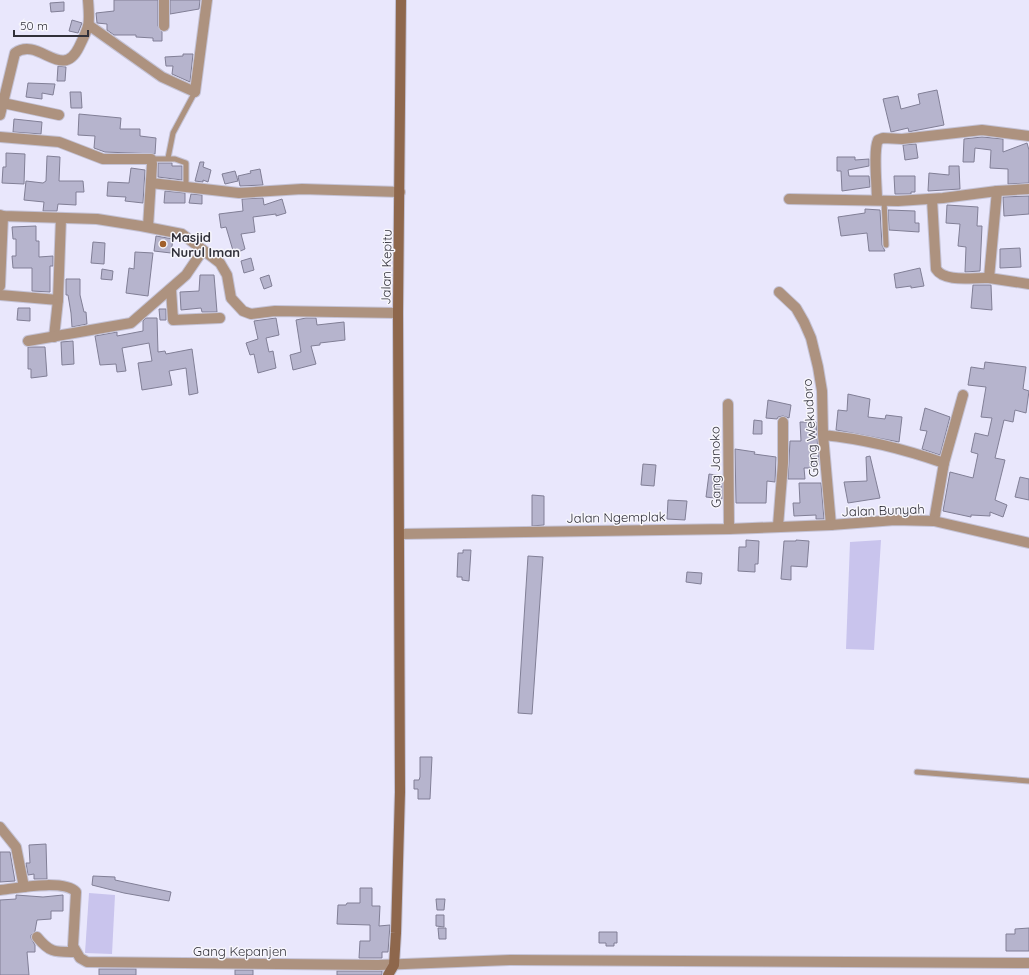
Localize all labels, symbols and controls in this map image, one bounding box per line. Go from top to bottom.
scale bar [14,12,88,38]
text: 50 m [20,18,48,33]
place label: Masjid Nurul Iman [171,229,240,260]
street label: Jalan Kepitu [377,229,395,305]
marker: Masjid Nurul Iman [158,239,168,249]
street label: Gang Wekudoro [799,378,821,478]
street label: Gang Janoko [706,426,724,508]
street label: Jalan Bunyah [841,501,925,519]
street label: Jalan Ngemplak [566,508,666,526]
street label: Gang Kepanjen [193,943,287,959]

